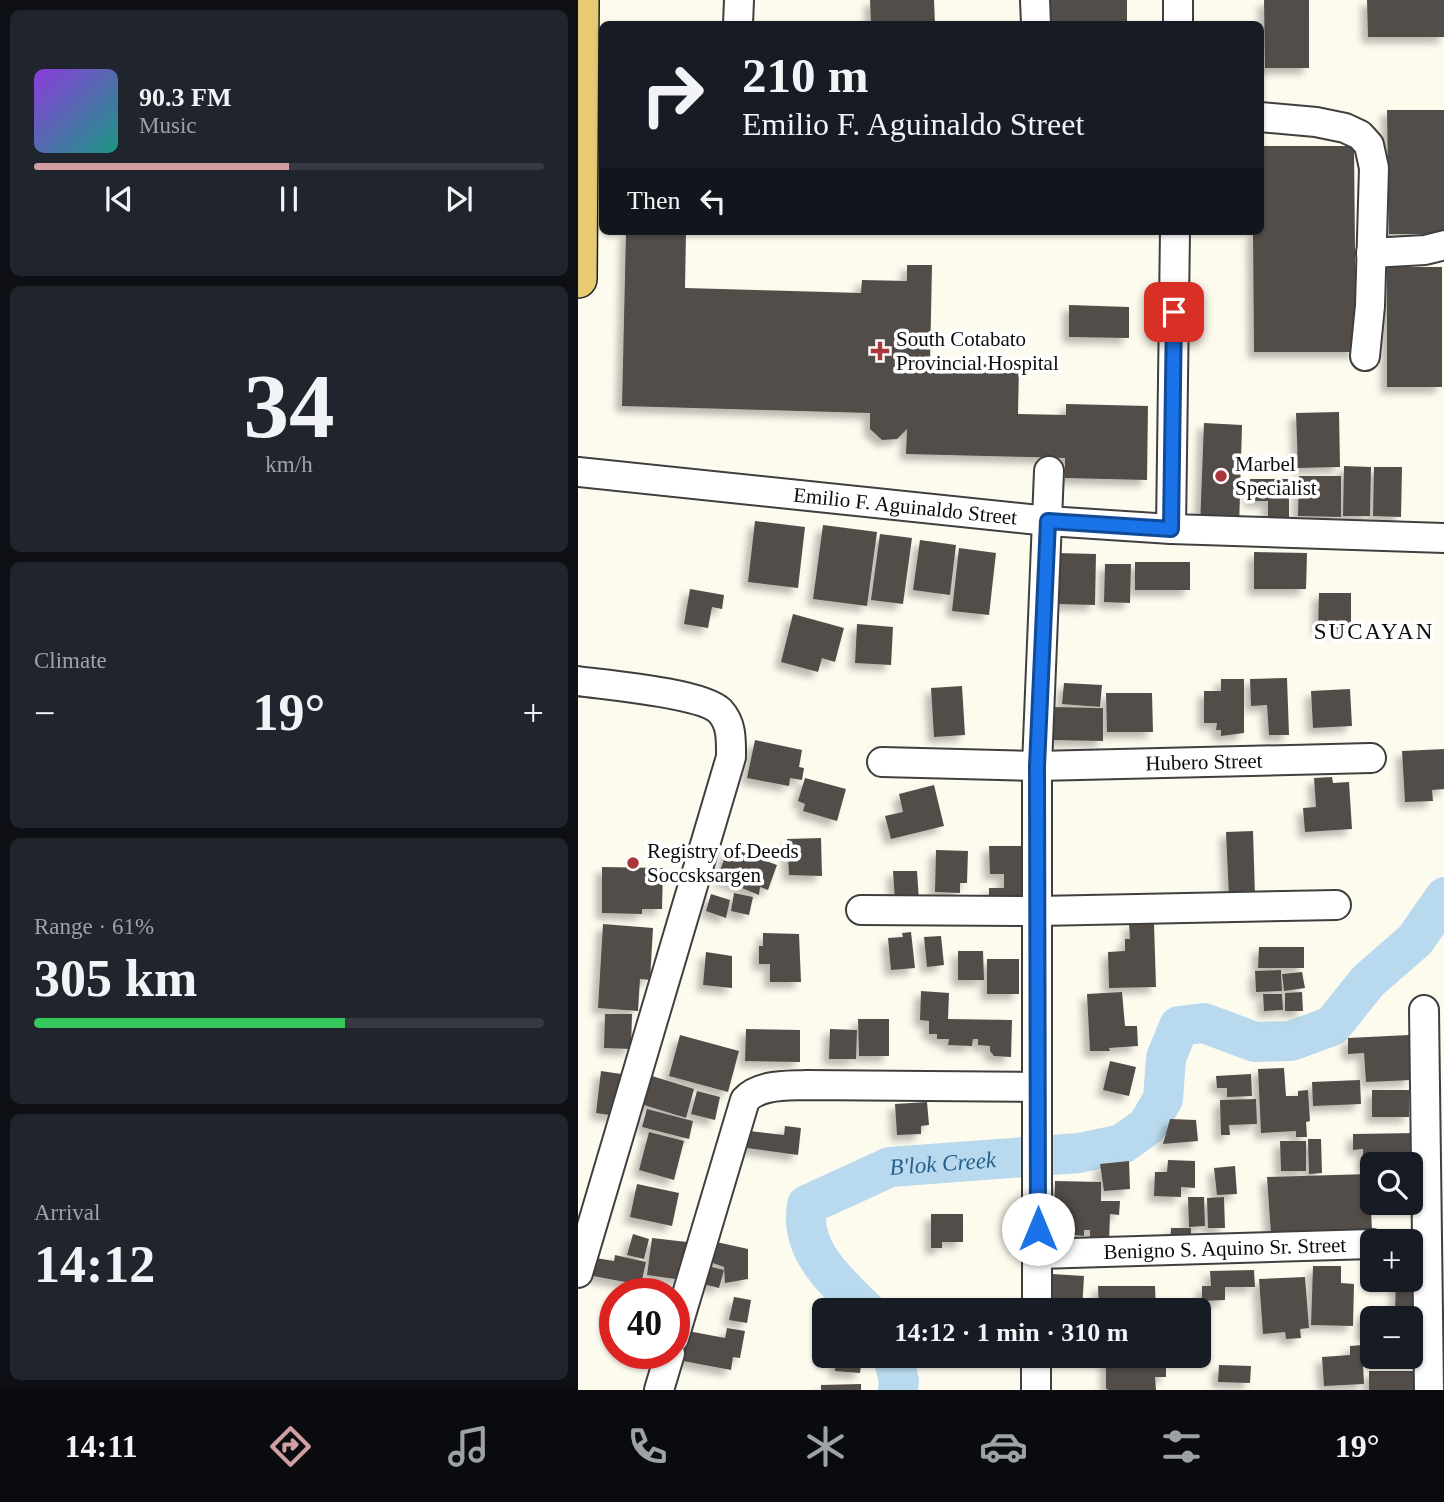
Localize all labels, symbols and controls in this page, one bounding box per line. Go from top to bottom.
text: 210 m [742,48,869,103]
icon: right [627,49,718,140]
text: 90.3 FM [139,83,231,112]
text: Emilio F. Aguinaldo Street [742,106,1084,142]
text: Music [139,113,197,138]
icon: previous [100,180,138,218]
icon: pause [270,180,308,218]
icon: next [440,180,478,218]
icon: left [694,182,732,220]
text: Then [627,186,680,215]
pin [1144,282,1204,342]
icon: arrive [1155,293,1193,331]
place label: South Cotabato Provincial Hospital [896,327,1059,375]
marker: South Cotabato Provincial Hospital [870,341,890,361]
text: 34 [244,356,335,457]
text: km/h [265,452,313,477]
place label: Marbel Specialist [1235,452,1317,500]
marker: Marbel Specialist [1213,468,1229,484]
street label: Emilio F. Aguinaldo Street [792,483,1018,530]
district label: SUCAYAN [1314,619,1434,644]
text: Climate [34,648,107,673]
text: 19° [253,684,325,741]
text: − [34,692,55,734]
text: + [523,692,544,734]
street label: Hubero Street [1145,749,1263,775]
place label: Registry of Deeds Soccsksargen [647,839,799,887]
marker: Registry of Deeds Soccsksargen [625,855,641,871]
text: Range · 61% [34,914,154,939]
text: 305 km [34,950,197,1007]
water label: B'lok Creek [888,1147,998,1180]
map controls [1360,1152,1423,1369]
button: search [1360,1152,1423,1215]
position arrow [1001,1192,1075,1266]
text: Arrival [34,1200,100,1225]
button: + [1360,1229,1423,1292]
street label: Benigno S. Aquino Sr. Street [1103,1233,1347,1264]
text: 14:12 [34,1236,155,1293]
speed limit sign: 40 [599,1278,690,1369]
button: − [1360,1306,1423,1369]
text: 14:12 · 1 min · 310 m [895,1318,1129,1347]
icon: directions [266,1422,315,1471]
icon: music [444,1422,493,1471]
icon: phone [623,1422,672,1471]
icon: climate [801,1422,850,1471]
icon: car [979,1422,1028,1471]
icon: filters [1157,1422,1206,1471]
text: 14:11 [65,1428,137,1464]
text: 19° [1335,1428,1379,1464]

